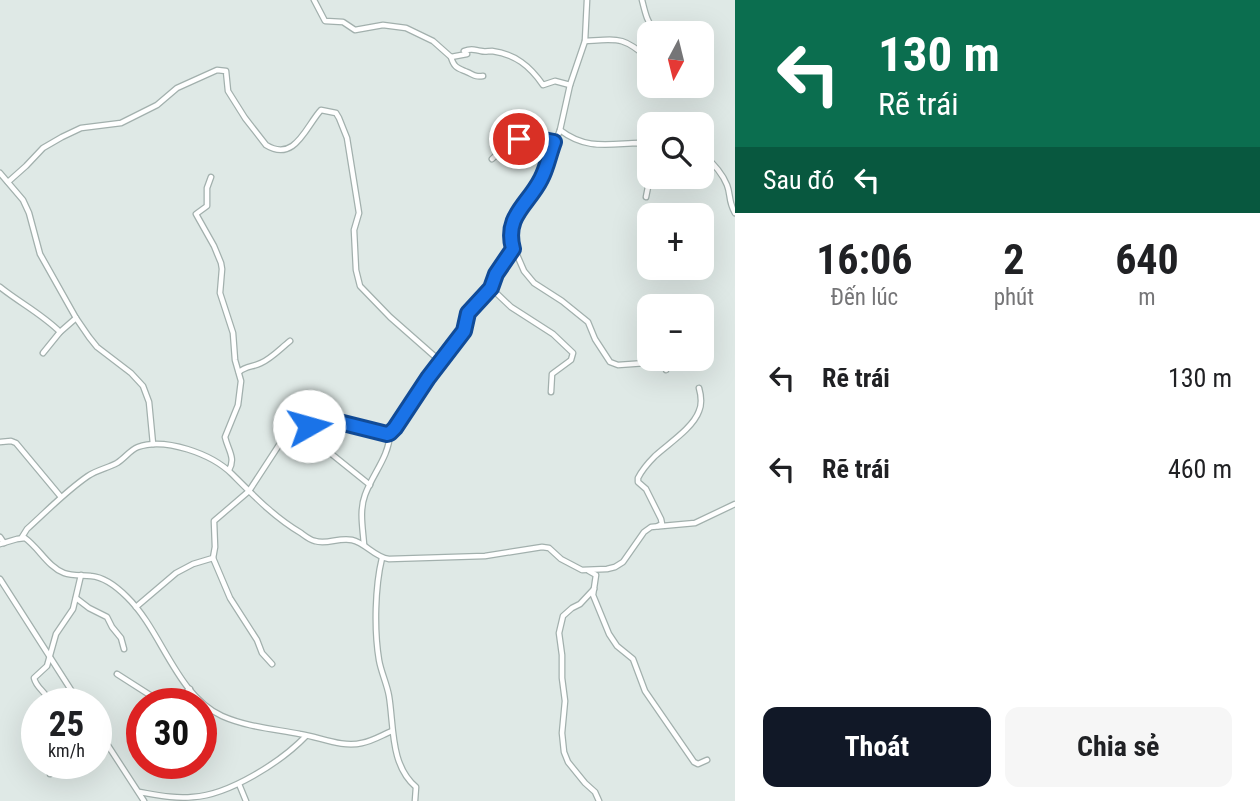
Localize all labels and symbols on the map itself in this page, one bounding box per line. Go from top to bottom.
north arrow [637,21,714,98]
pin [489,109,549,169]
position arrow [272,389,346,463]
speed limit sign: 30 [126,688,217,779]

